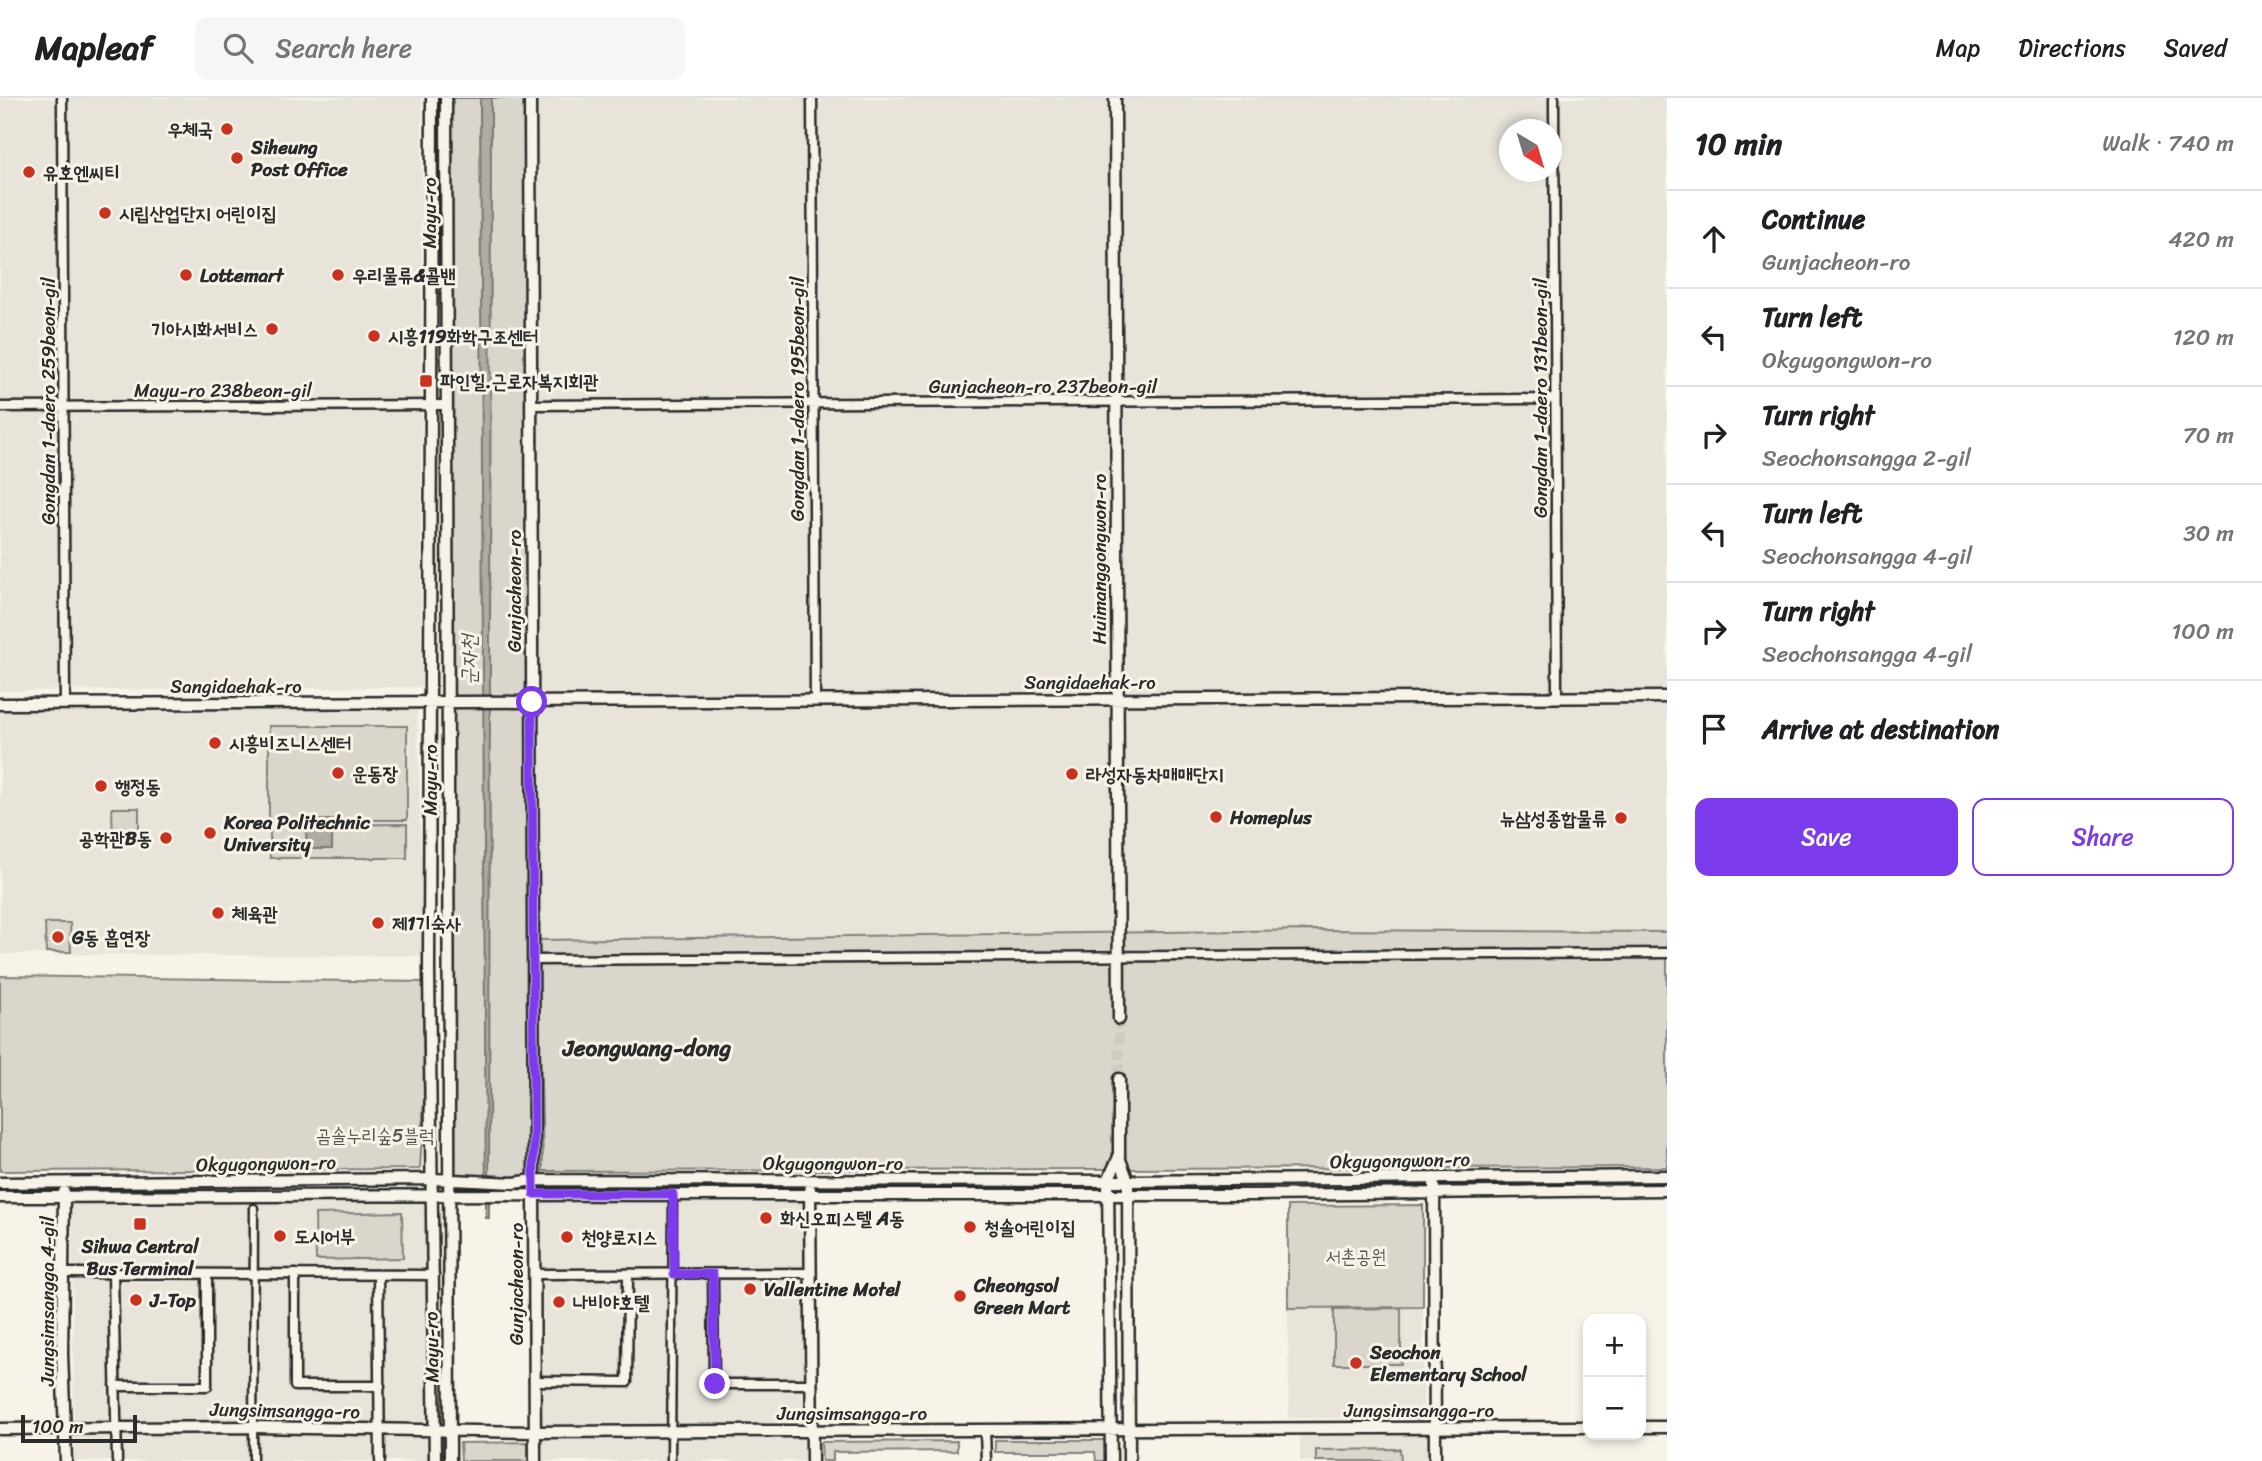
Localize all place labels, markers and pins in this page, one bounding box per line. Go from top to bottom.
place label: 우체국 [167,113,213,146]
marker: 우체국 [219,121,235,137]
place label: Siheung Post Office [250,131,348,186]
marker: Siheung Post Office [229,150,245,166]
place label: 유호엔씨티 [43,156,119,189]
marker: 유호엔씨티 [21,164,37,180]
place label: 시립산업단지 어린이집 [119,197,277,230]
marker: 시립산업단지 어린이집 [97,205,113,221]
place label: Lottemart [200,259,285,292]
place label: 우리물류&콜밴 [352,259,456,292]
marker: Lottemart [178,267,194,283]
marker: 우리물류&콜밴 [330,267,346,283]
place label: 기아시화서비스 [151,313,258,346]
place label: 시흥119화학구조센터 [388,320,538,353]
marker: 기아시화서비스 [264,321,280,337]
marker: 시흥119화학구조센터 [366,328,382,344]
place label: 파인힐.근로자복지회관 [440,365,599,398]
marker: 파인힐.근로자복지회관 [418,373,434,389]
place label: 시흥비즈니스센터 [229,727,351,760]
marker: 시흥비즈니스센터 [207,735,223,751]
place label: 운동장 [352,757,399,790]
place label: 라성자동차매매단지 [1086,758,1224,791]
marker: 운동장 [330,765,346,781]
marker: 라성자동차매매단지 [1064,766,1080,782]
place label: 행정동 [114,770,161,803]
marker: 행정동 [93,778,109,794]
place label: Homeplus [1229,801,1313,834]
place label: 뉴삼성종합물류 [1500,802,1607,835]
place label: Korea Politechnic University [223,806,371,861]
marker: Homeplus [1208,809,1224,825]
marker: 뉴삼성종합물류 [1613,810,1629,826]
place label: 공학관B동 [79,822,152,855]
marker: Korea Politechnic University [202,825,218,841]
marker: 공학관B동 [158,830,174,846]
place label: 체육관 [231,897,279,930]
marker: 체육관 [210,905,226,921]
place label: 제1기숙사 [392,907,461,940]
marker: 제1기숙사 [370,915,386,931]
place label: G동 흡연장 [71,921,151,954]
marker: G동 흡연장 [50,929,66,945]
place label: 화신오피스텔 A동 [780,1202,904,1235]
marker: 화신오피스텔 A동 [758,1210,774,1226]
place label: 청솔어린이집 [984,1211,1076,1244]
marker: Sihwa Central Bus Terminal [132,1216,148,1232]
marker: 청솔어린이집 [962,1219,978,1235]
place label: 도시어부 [294,1220,355,1253]
place label: 천양로지스 [581,1221,657,1254]
marker: 도시어부 [272,1228,288,1244]
marker: 천양로지스 [559,1229,575,1245]
place label: Sihwa Central Bus Terminal [80,1230,199,1285]
place label: Cheongsol Green Mart [973,1269,1071,1324]
place label: Vallentine Motel [764,1273,902,1306]
marker: Vallentine Motel [742,1281,758,1297]
place label: J-Top [149,1284,197,1317]
place label: 나비야호텔 [573,1286,650,1319]
marker: Cheongsol Green Mart [952,1288,968,1304]
marker: J-Top [128,1292,144,1308]
marker: 나비야호텔 [551,1294,567,1310]
place label: Seochon Elementary School [1369,1336,1527,1391]
marker: Seochon Elementary School [1348,1355,1364,1371]

